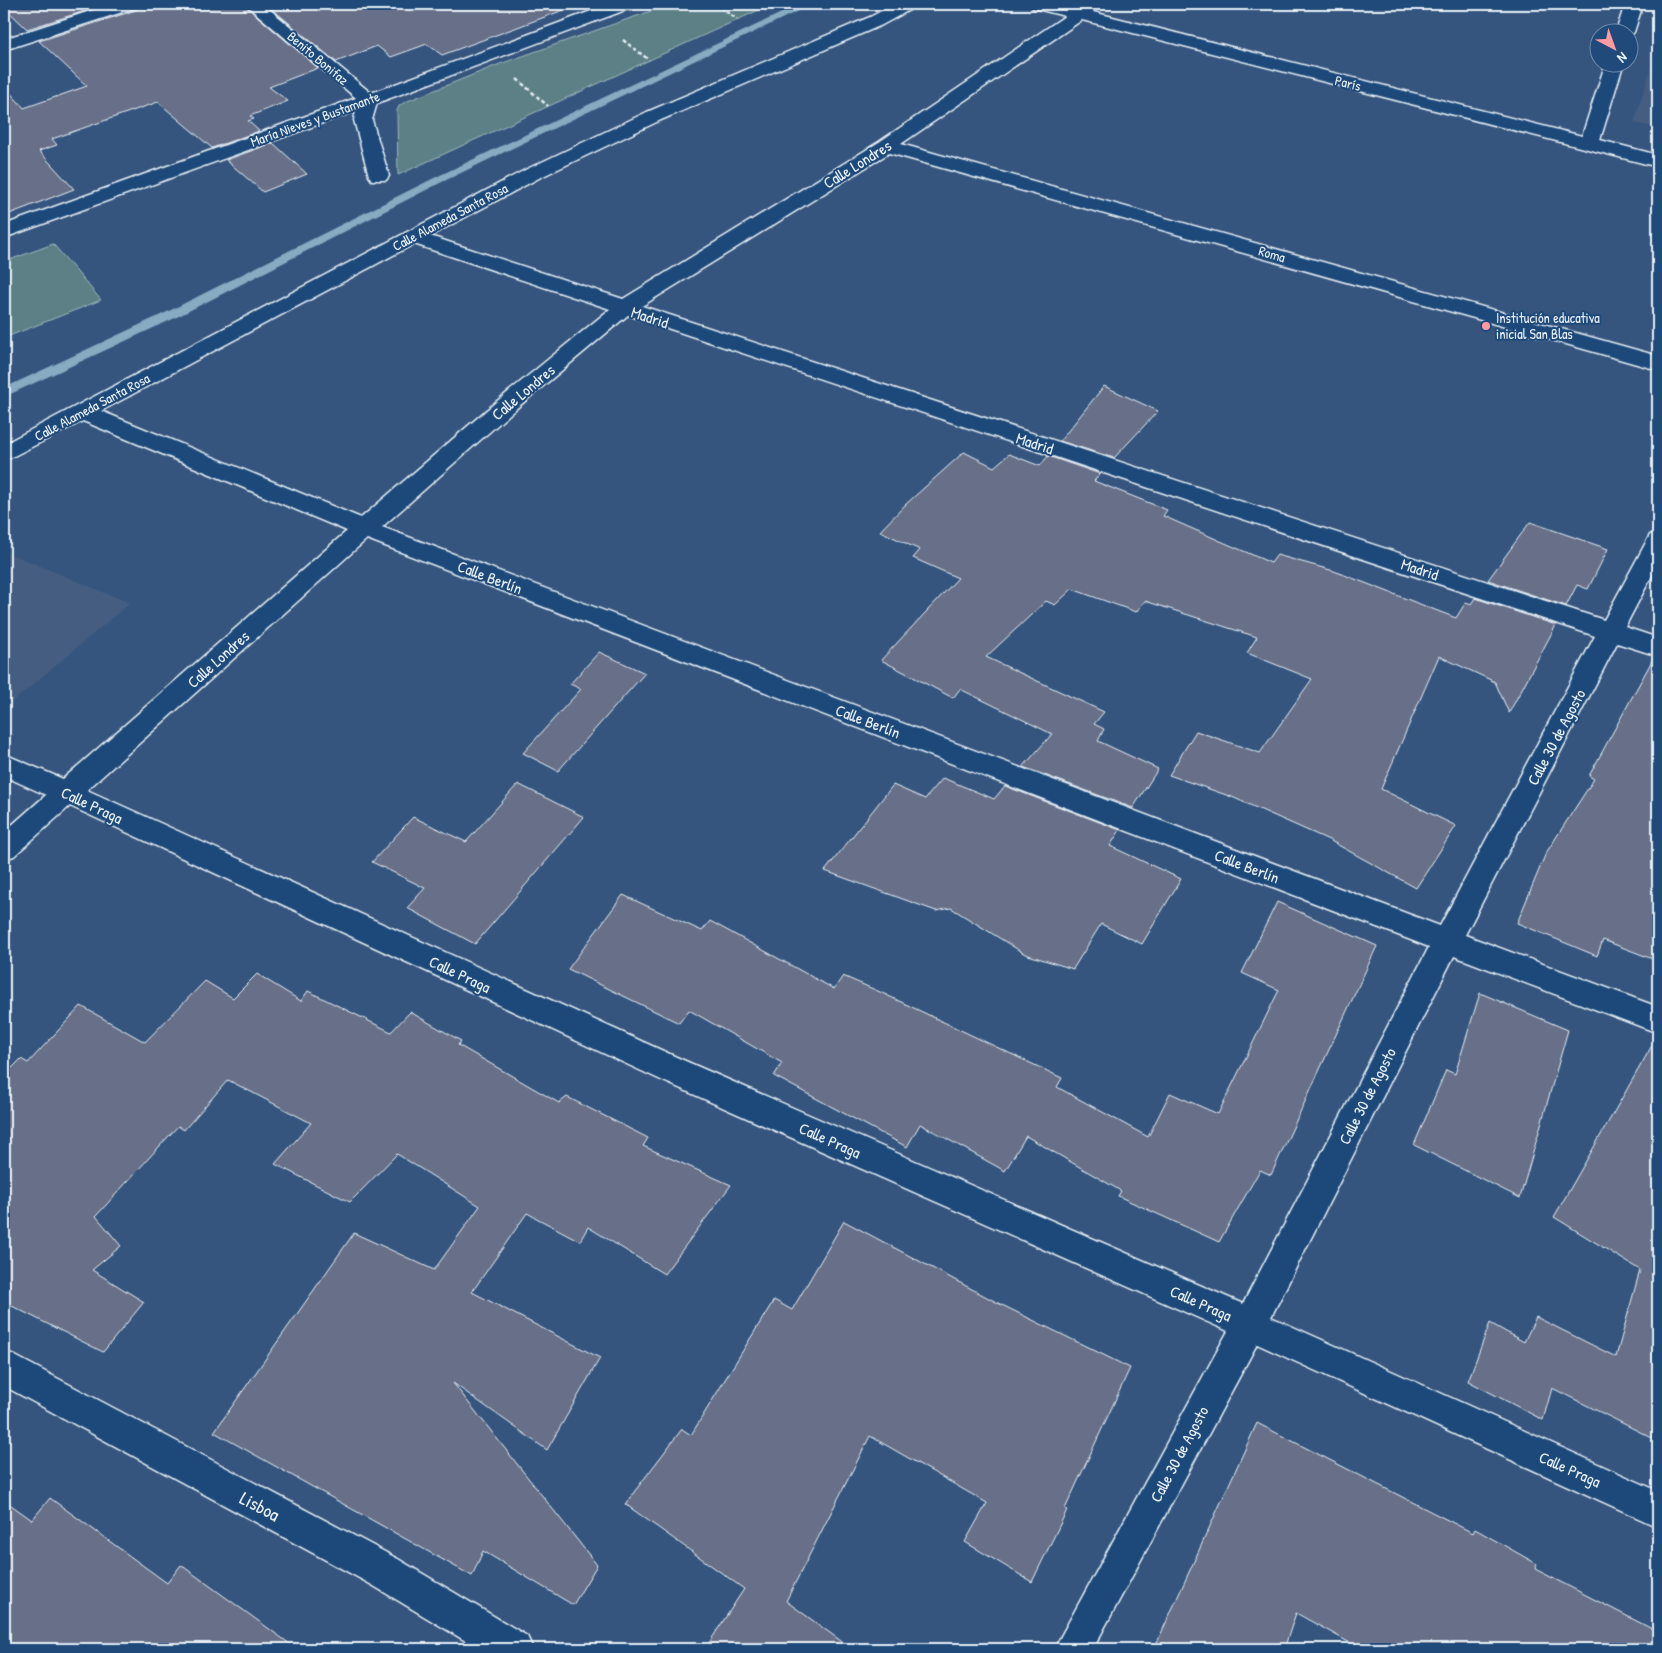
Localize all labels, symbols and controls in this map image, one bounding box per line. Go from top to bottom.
north arrow [1590,22,1640,72]
street label: Benito Bonifaz [284,26,353,89]
text: N [1613,49,1632,68]
street label: París [1333,70,1363,95]
street label: María Nieves y Bustamante [248,86,383,152]
street label: Calle Londres [819,134,895,194]
street label: Calle Alameda Santa Rosa [389,178,511,255]
street label: Roma [1257,241,1288,267]
street label: Madrid [629,301,671,333]
place label: Institución educativa inicial San Blas [1496,308,1600,343]
marker: Institución educativa inicial San Blas [1480,320,1492,332]
street label: Calle Londres [487,359,559,425]
street label: Calle Alameda Santa Rosa [31,368,153,445]
street label: Madrid [1014,427,1056,459]
street label: Madrid [1399,553,1441,585]
street label: Calle Berlín [454,555,526,599]
street label: Calle Londres [182,625,254,693]
street label: Calle 30 de Agosto [1521,685,1591,789]
street label: Calle Berlín [832,699,904,743]
street label: Calle Praga [58,781,126,829]
street label: Calle Berlín [1211,844,1283,888]
street label: Calle Praga [426,950,494,998]
street label: Calle 30 de Agosto [1333,1043,1401,1148]
street label: Calle Praga [796,1117,864,1163]
street label: Calle Praga [1167,1280,1235,1326]
street label: Calle 30 de Agosto [1144,1402,1214,1506]
street label: Calle Praga [1536,1446,1604,1492]
street label: Lisboa [236,1485,285,1527]

